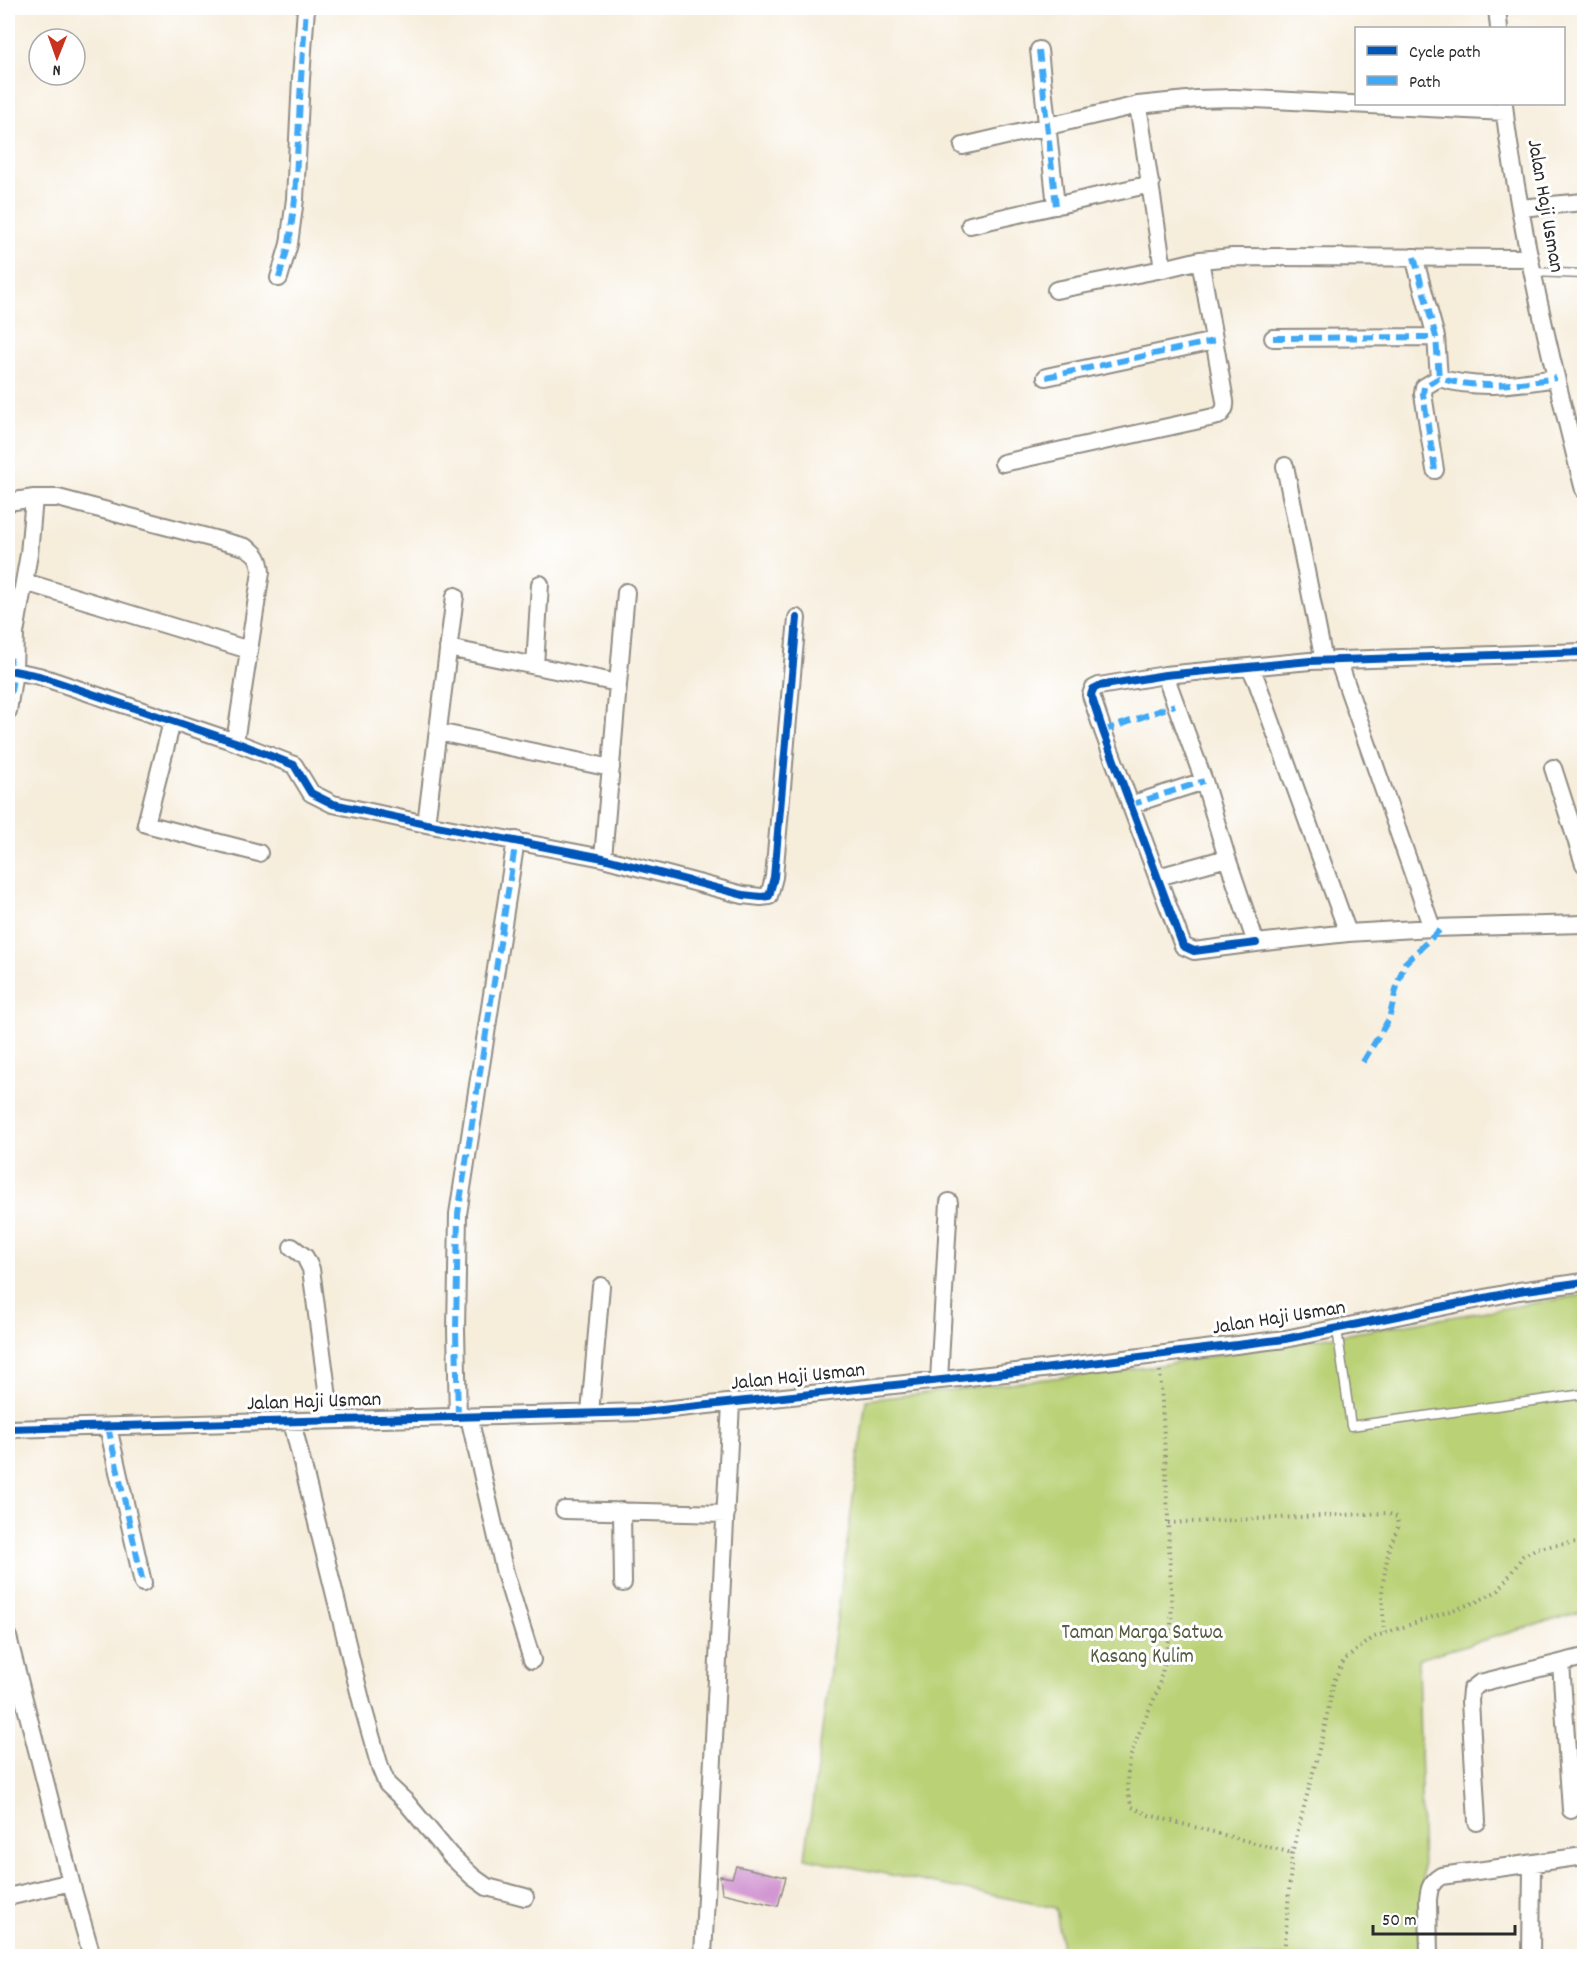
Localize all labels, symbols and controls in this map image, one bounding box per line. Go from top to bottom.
north arrow [27,27,87,87]
legend [1355,27,1565,105]
text: Cycle path [1409,41,1480,66]
text: N [53,58,61,81]
text: Path [1409,71,1441,96]
street label: Jalan Haji Usman [1518,137,1570,275]
street label: Jalan Haji Usman [1210,1294,1348,1344]
street label: Jalan Haji Usman [730,1356,866,1400]
street label: Jalan Haji Usman [246,1386,382,1420]
park label: Taman Marga Satwa Kasang Kulim [1061,1619,1224,1673]
scale bar [1373,1898,1516,1936]
text: 50 m [1382,1909,1417,1934]

